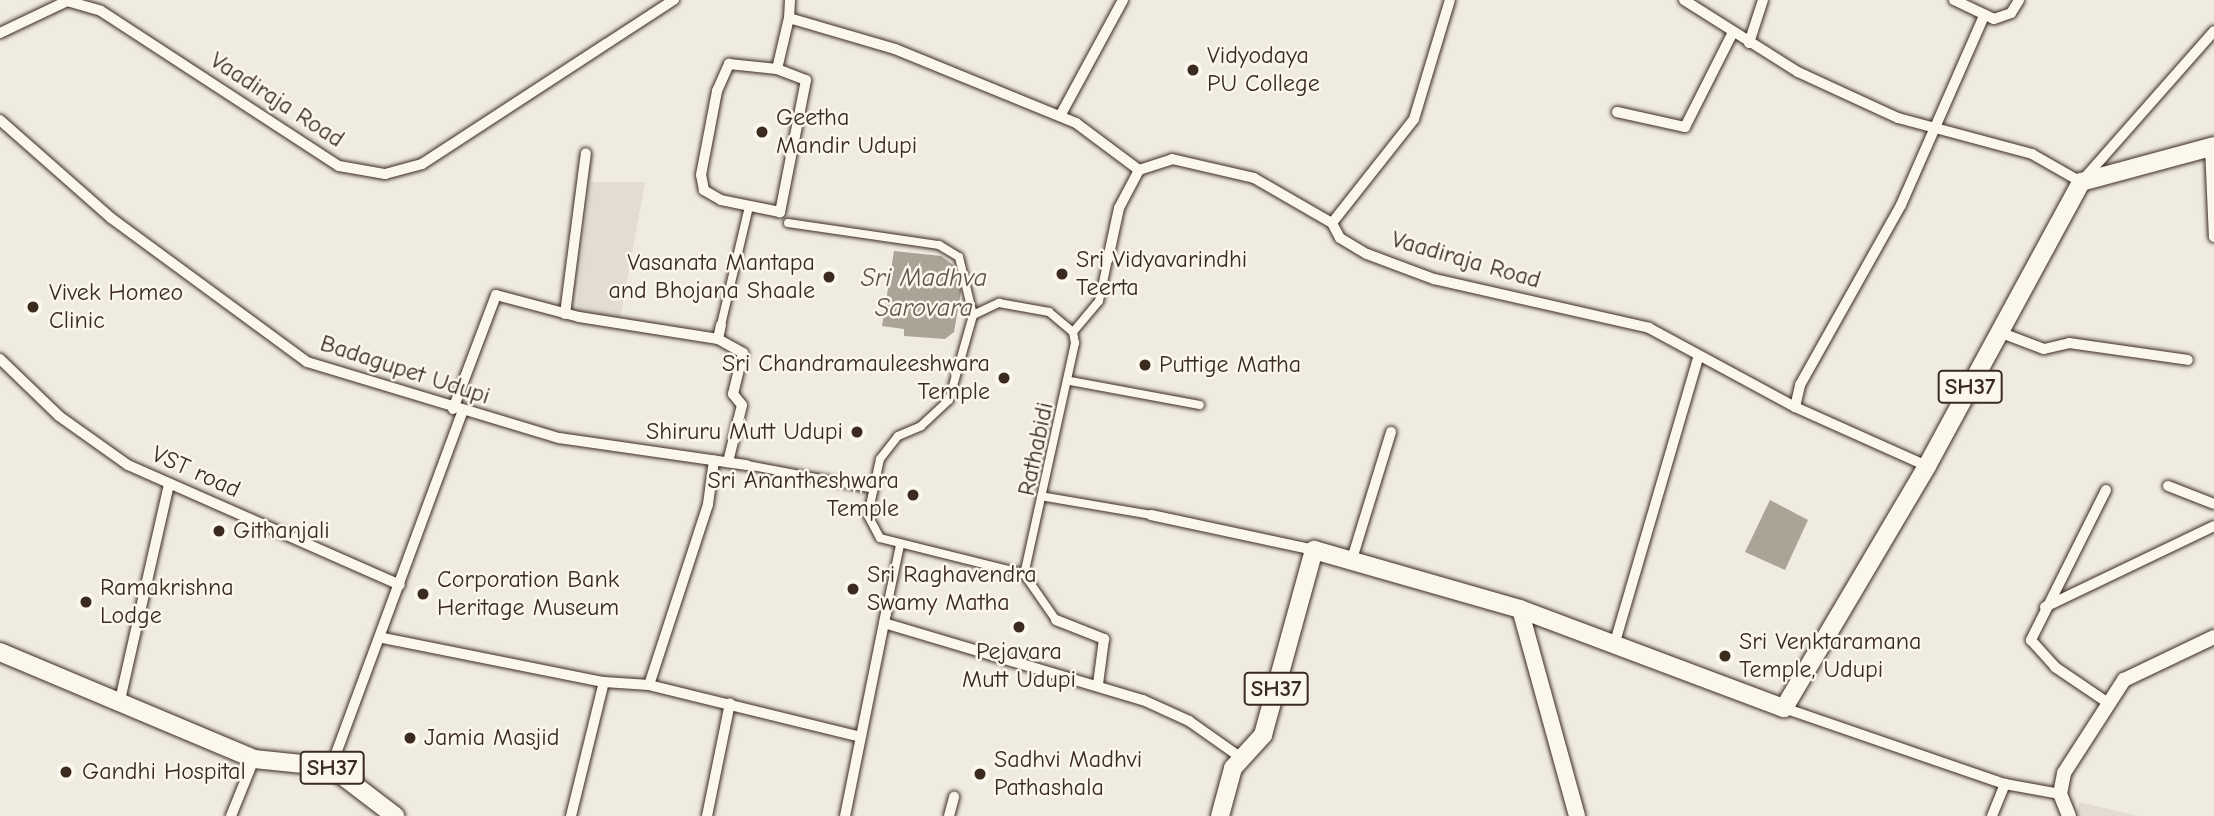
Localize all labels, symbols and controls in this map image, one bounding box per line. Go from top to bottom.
place label: Vidyodaya PU College [1207,42,1320,98]
street label: Vaadiraja Road [205,46,349,154]
marker: Vidyodaya PU College [1185,62,1201,78]
place label: Geetha Mandir Udupi [776,104,917,160]
marker: Geetha Mandir Udupi [754,124,770,140]
street label: Vaadiraja Road [1388,225,1544,295]
place label: Sri Vidyavarindhi Teerta [1076,246,1247,302]
place label: Vasanata Mantapa and Bhojana Shaale [608,249,815,305]
water label: Sri Madhva Sarovara [861,263,987,324]
marker: Sri Vidyavarindhi Teerta [1054,266,1070,282]
marker: Vasanata Mantapa and Bhojana Shaale [821,269,837,285]
place label: Vivek Homeo Clinic [49,279,183,335]
marker: Vivek Homeo Clinic [23,297,43,317]
street label: Badagupet Udupi [316,329,494,411]
place label: Sri Chandramauleeshwara Temple [722,350,990,406]
place label: Puttige Matha [1159,351,1301,379]
marker: Puttige Matha [1137,357,1153,373]
road number: SH37 [1937,368,2003,406]
marker: Sri Chandramauleeshwara Temple [996,370,1012,386]
street label: Rathabidi [1012,400,1060,498]
place label: Shiruru Mutt Udupi [646,418,843,446]
marker: Shiruru Mutt Udupi [849,424,865,440]
street label: VST road [147,440,245,504]
place label: Sri Anantheshwara Temple [708,467,899,523]
marker: Sri Anantheshwara Temple [905,487,921,503]
place label: Githanjali [233,517,330,545]
marker: Githanjali [211,523,227,539]
place label: Sri Raghavendra Swamy Matha [867,561,1037,617]
place label: Corporation Bank Heritage Museum [437,566,619,622]
place label: Ramakrishna Lodge [100,574,234,630]
marker: Sri Raghavendra Swamy Matha [845,581,861,597]
marker: Corporation Bank Heritage Museum [415,586,431,602]
marker: Ramakrishna Lodge [78,594,94,610]
marker: Pejavara Mutt Udupi [1011,619,1027,635]
place label: Sri Venktaramana Temple, Udupi [1739,628,1921,684]
place label: Pejavara Mutt Udupi [962,638,1076,694]
marker: Sri Venktaramana Temple, Udupi [1717,648,1733,664]
road number: SH37 [1243,670,1309,708]
place label: Jamia Masjid [424,724,559,752]
marker: Jamia Masjid [402,730,418,746]
place label: Sadhvi Madhvi Pathashala [994,746,1142,802]
road number: SH37 [299,748,365,788]
place label: Gandhi Hospital [82,758,246,786]
marker: Gandhi Hospital [56,762,76,782]
marker: Sadhvi Madhvi Pathashala [972,766,988,782]

